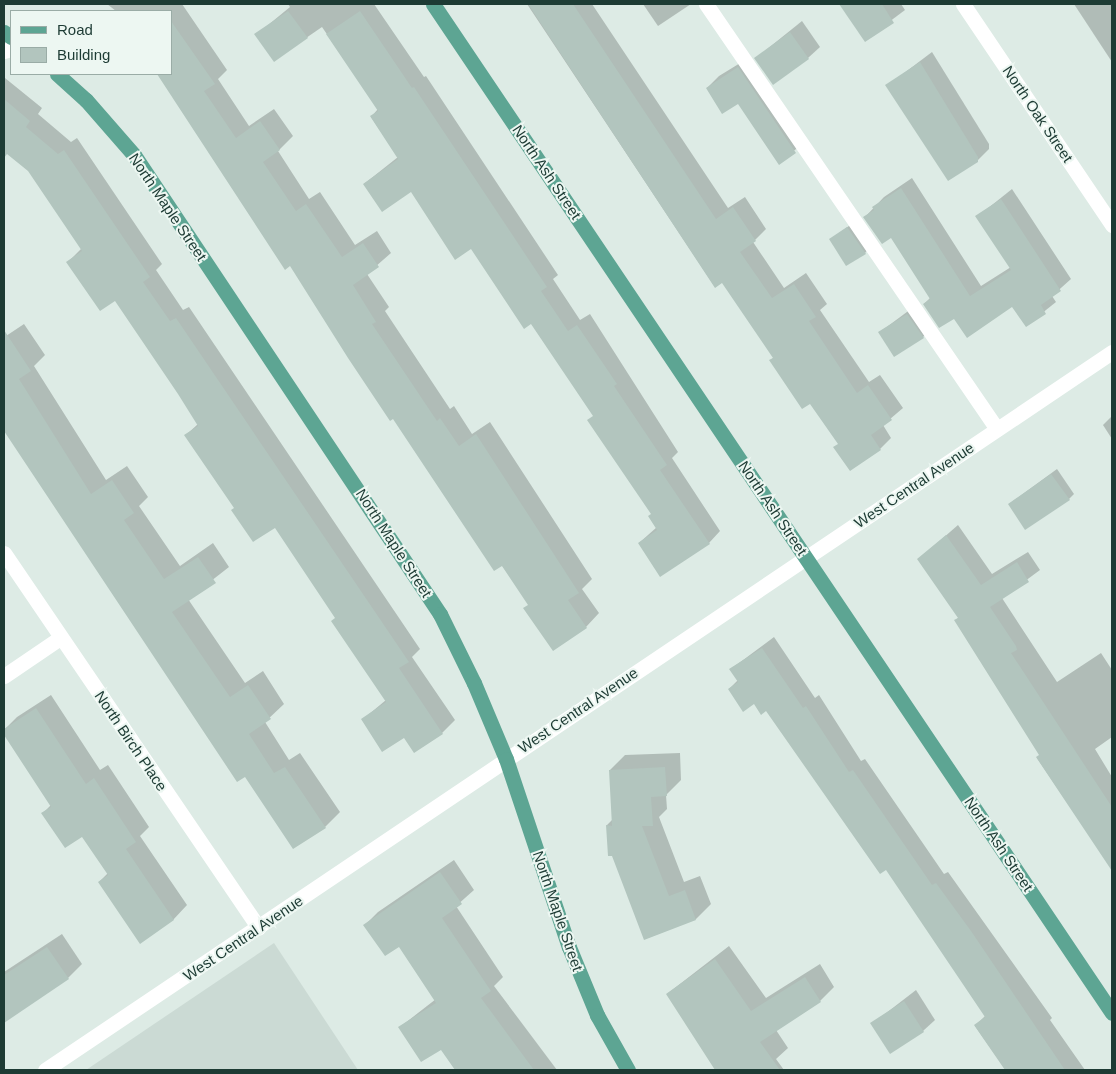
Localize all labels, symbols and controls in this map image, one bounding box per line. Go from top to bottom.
legend [10,10,172,75]
text: Road [57,21,93,38]
text: Building [57,46,110,63]
street label: North Oak Street [999,62,1077,166]
street label: North Ash Street [509,121,585,223]
street label: North Maple Street [125,150,211,264]
street label: West Central Avenue [850,438,978,532]
street label: North Ash Street [735,457,811,559]
street label: North Maple Street [352,485,436,601]
street label: West Central Avenue [514,663,642,757]
street label: North Birch Place [91,688,171,794]
street label: North Ash Street [961,793,1037,895]
street label: North Maple Street [529,849,587,973]
street label: West Central Avenue [179,891,307,985]

